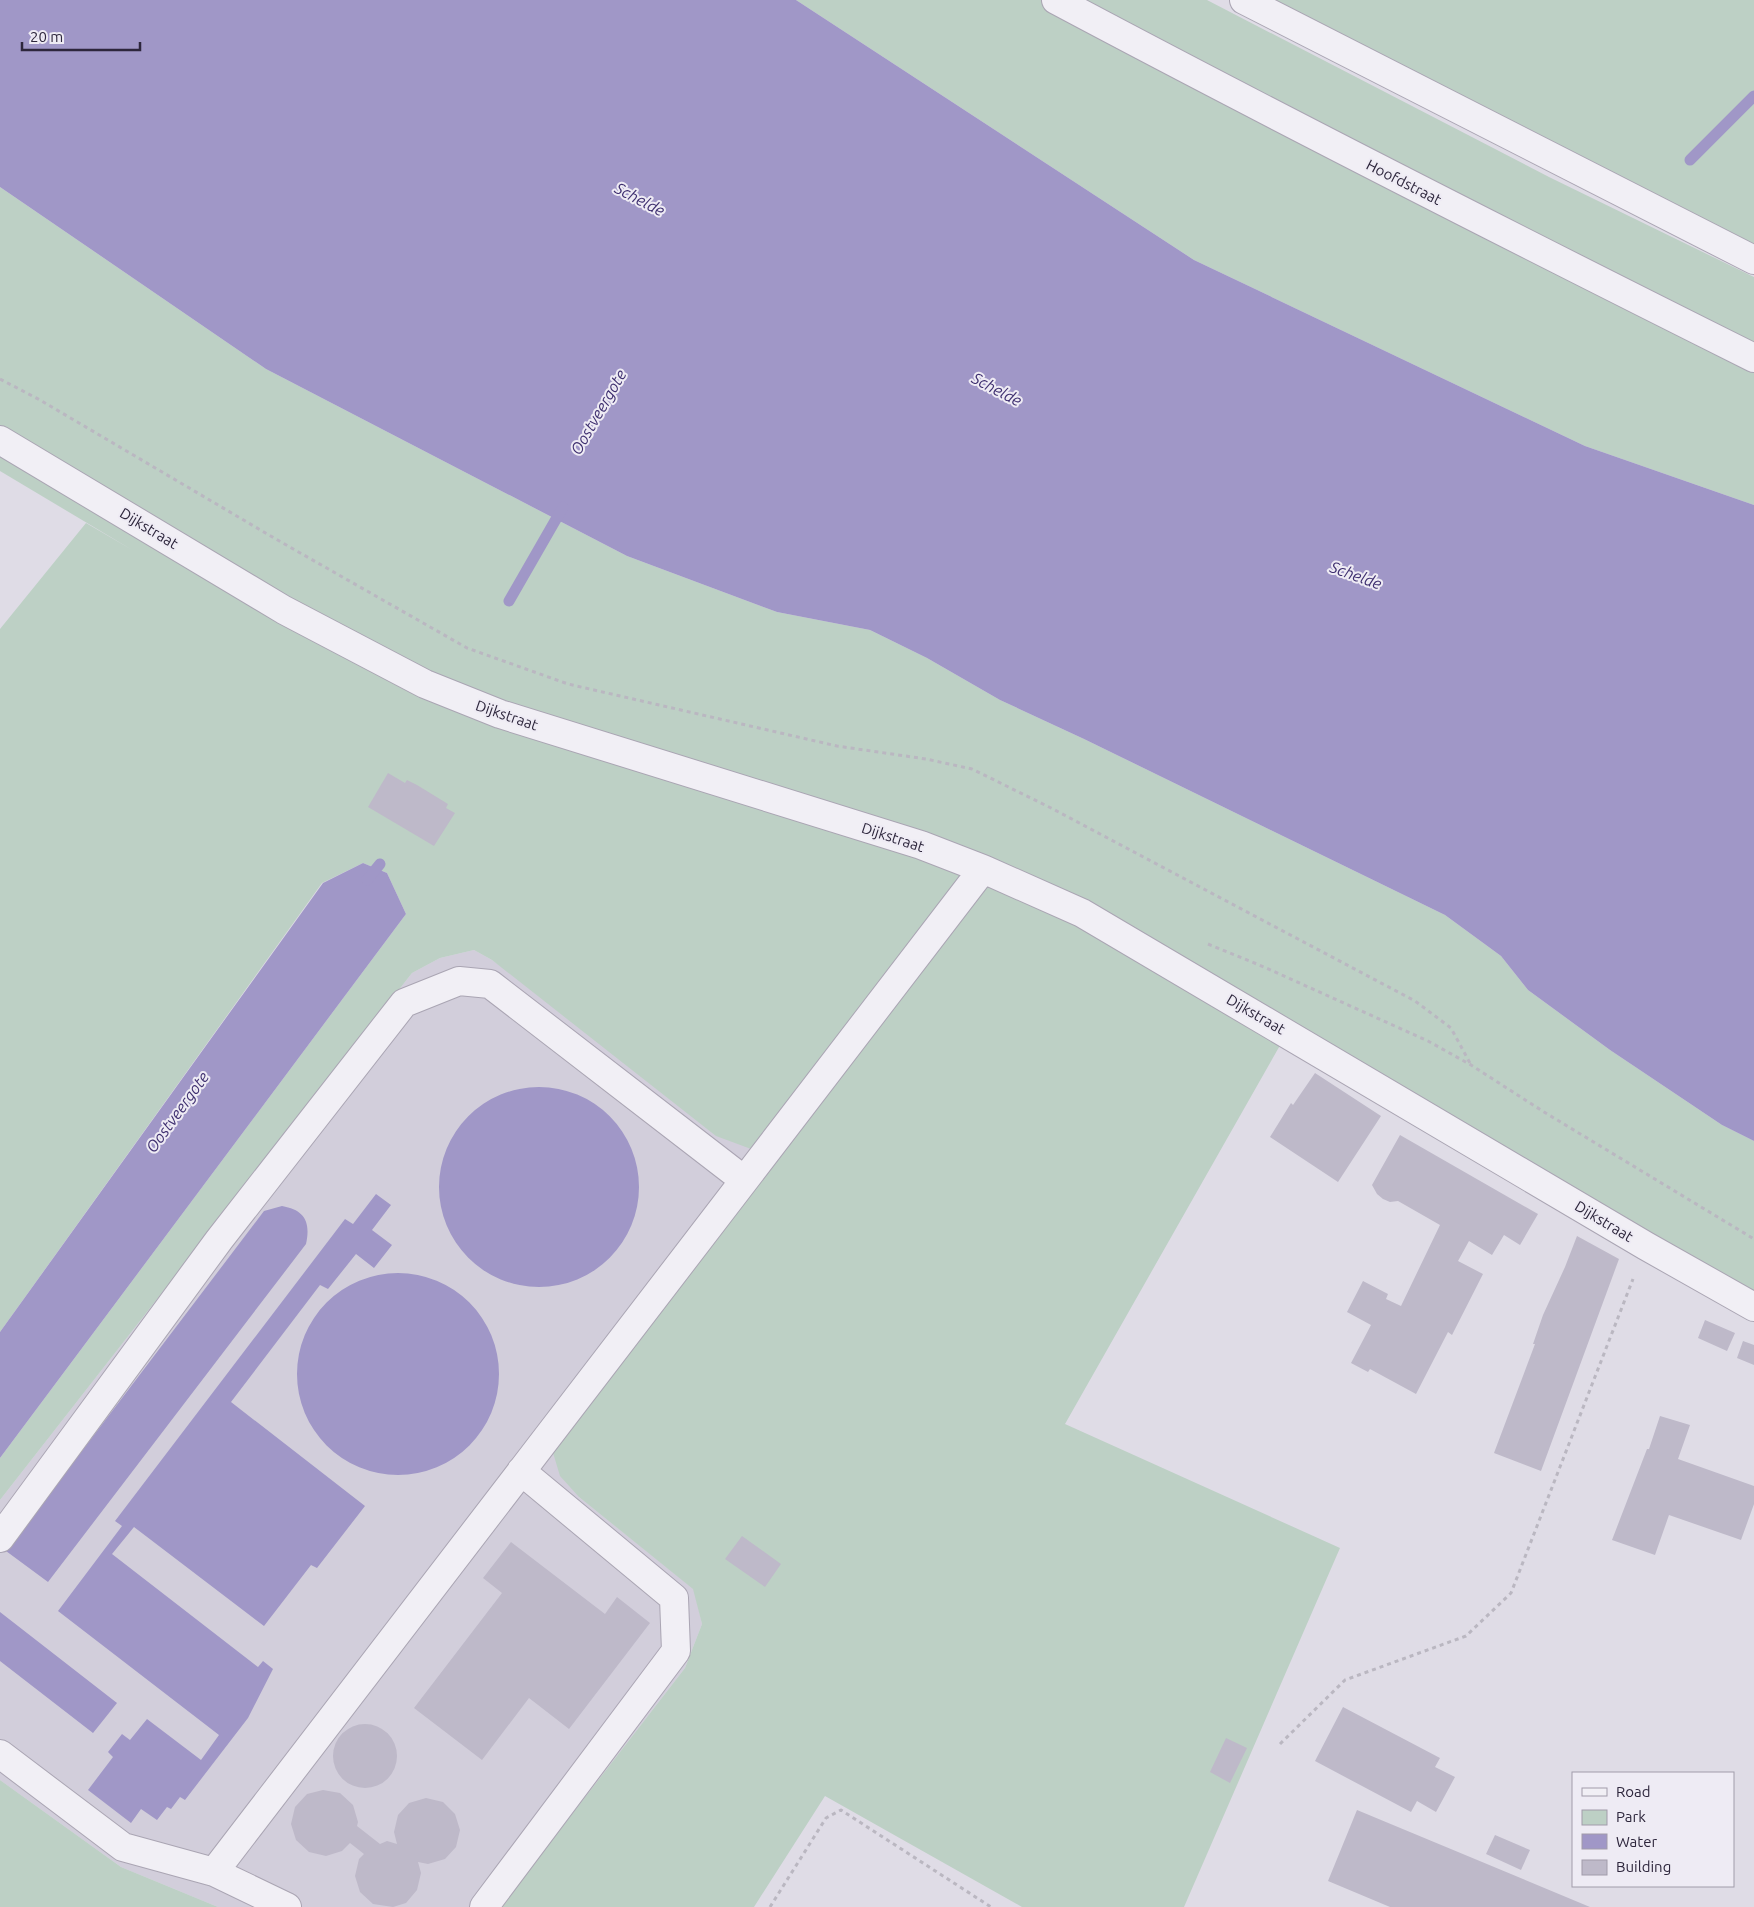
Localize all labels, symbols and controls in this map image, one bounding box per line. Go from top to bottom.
scale bar [22,20,140,52]
text: 20 m [30,28,63,45]
street label: Hoofdstraat [1364,156,1444,208]
water label: Schelde [611,178,668,220]
water label: Oostveergote [566,366,630,458]
water label: Schelde [968,368,1025,410]
street label: Dijkstraat [117,504,181,552]
water label: Schelde [1327,557,1384,593]
street label: Dijkstraat [474,696,541,734]
street label: Dijkstraat [860,819,927,855]
street label: Dijkstraat [1224,990,1288,1038]
water label: Oostveergote [142,1068,212,1156]
street label: Dijkstraat [1572,1197,1636,1245]
legend [1572,1772,1734,1887]
text: Road [1616,1783,1651,1800]
text: Park [1616,1808,1646,1825]
text: Water [1616,1833,1657,1850]
text: Building [1616,1858,1671,1875]

